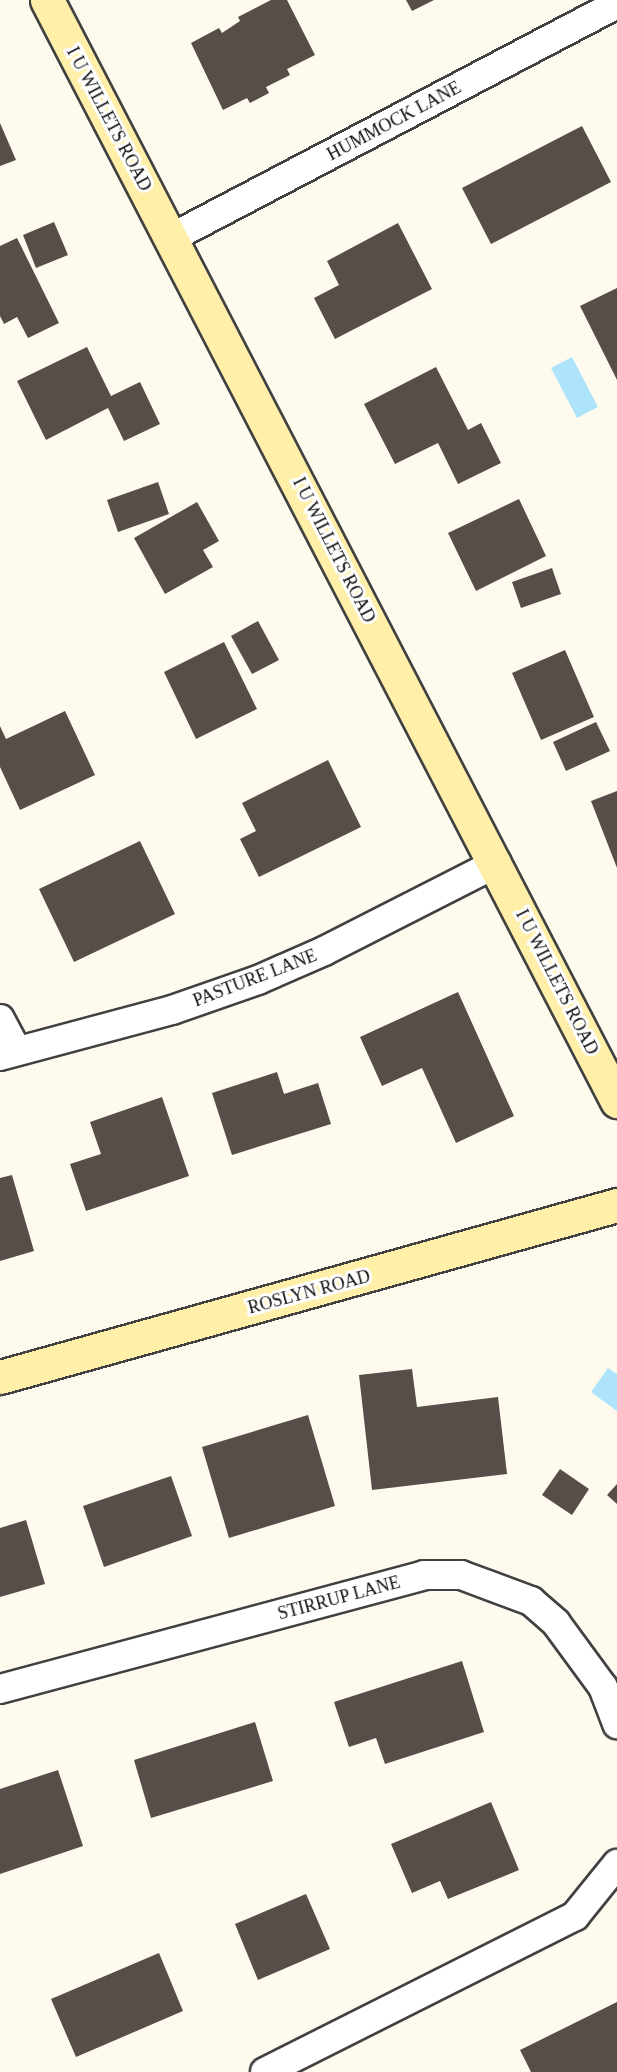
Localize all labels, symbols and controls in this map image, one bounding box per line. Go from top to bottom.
street label: I U WILLETS ROAD [62,43,156,195]
street label: HUMMOCK LANE [323,77,465,165]
street label: I U WILLETS ROAD [288,474,380,626]
street label: I U WILLETS ROAD [511,906,603,1058]
street label: PASTURE LANE [190,944,320,1012]
street label: ROSLYN ROAD [245,1265,373,1319]
street label: STIRRUP LANE [275,1571,403,1625]

